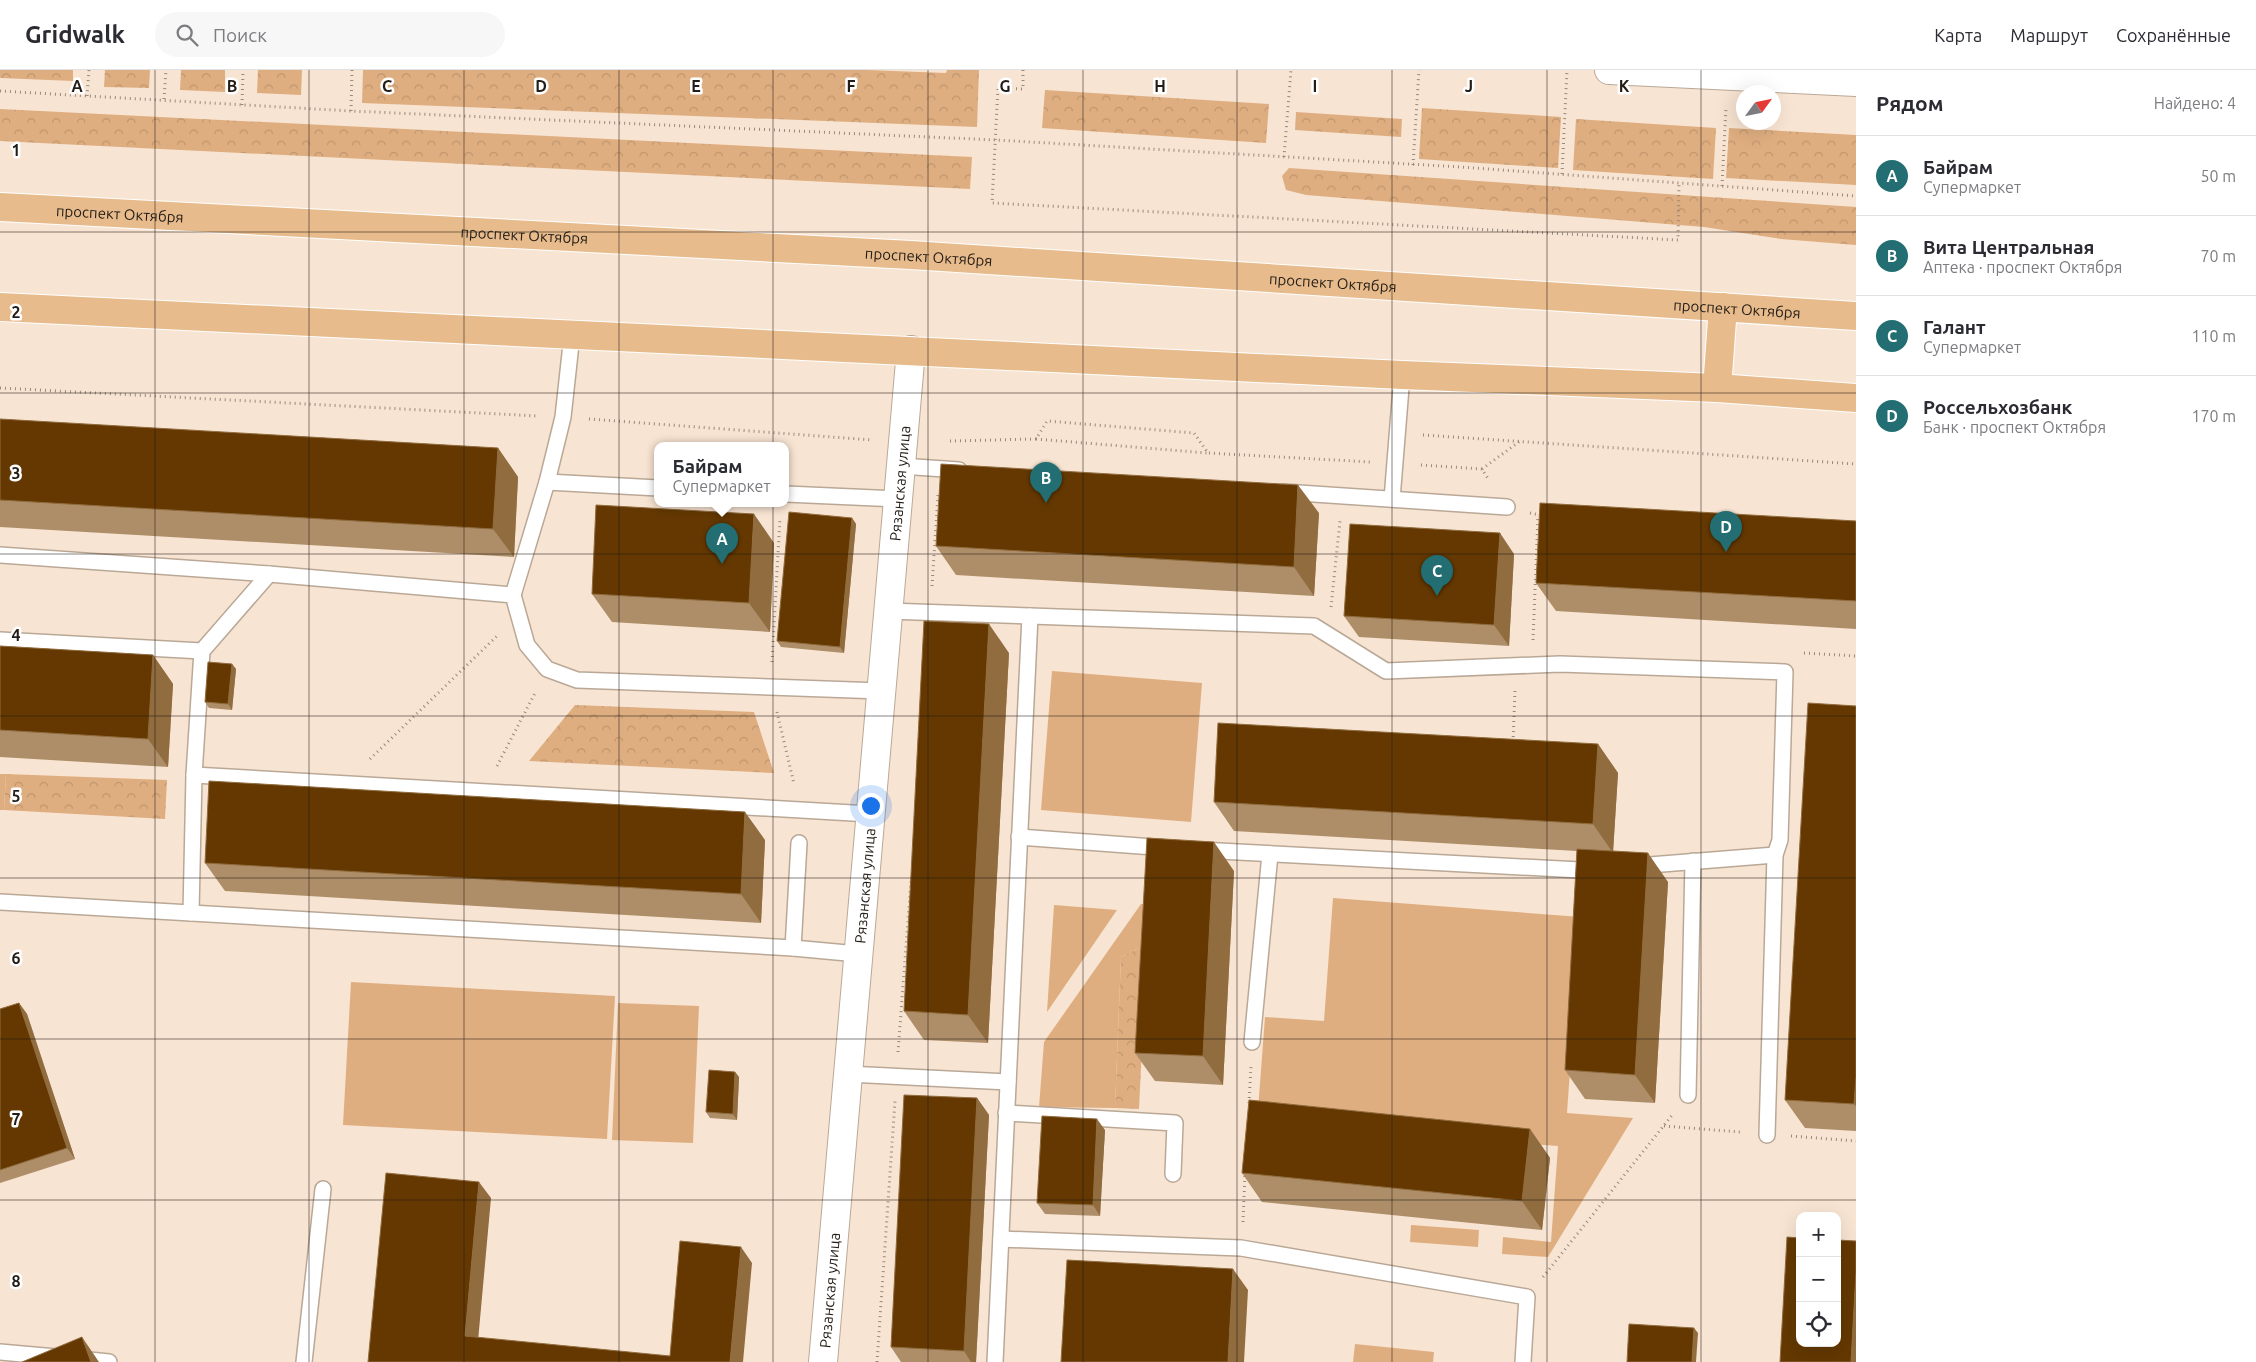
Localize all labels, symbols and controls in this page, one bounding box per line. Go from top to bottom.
search box [155,12,505,57]
text: Gridwalk [25,21,125,48]
icon: search [173,21,201,49]
text: Поиск [213,24,267,46]
text: Карта [1934,25,1982,45]
text: Маршрут [2010,25,2088,45]
text: Сохранённые [2116,25,2231,45]
text: A [71,77,83,95]
text: B [227,77,237,95]
text: C [382,77,392,95]
text: D [535,77,547,95]
text: E [691,77,701,95]
text: F [847,77,856,95]
text: G [999,77,1011,95]
text: H [1154,77,1166,95]
text: I [1313,77,1317,95]
text: J [1465,77,1473,95]
text: K [1619,77,1630,95]
north arrow [1736,85,1781,130]
text: Рядом [1876,91,1944,115]
text: Найдено: 4 [2154,94,2236,112]
text: 1 [11,141,21,159]
text: Байрам [1923,156,1993,178]
text: A [1886,167,1898,185]
text: 50 m [2200,167,2236,185]
text: Супермаркет [1923,178,2021,196]
street label: проспект Октября [56,201,184,225]
street label: проспект Октября [460,223,589,246]
text: Вита Центральная [1923,236,2094,258]
street label: проспект Октября [864,244,993,269]
text: B [1887,247,1897,265]
text: 70 m [2200,247,2236,265]
text: Аптека · проспект Октября [1923,258,2122,276]
street label: проспект Октября [1269,270,1397,295]
street label: проспект Октября [1673,296,1801,321]
text: 2 [11,303,21,321]
text: Галант [1923,316,1986,338]
text: C [1887,327,1897,345]
text: 110 m [2191,327,2236,345]
text: Супермаркет [1923,338,2021,356]
text: Россельхозбанк [1923,396,2072,418]
text: D [1886,407,1898,425]
text: 170 m [2191,407,2236,425]
text: Банк · проспект Октября [1923,418,2106,436]
street label: Рязанская улица [886,425,913,542]
popup [654,442,789,507]
text: Байрам [672,455,743,477]
pin: B [1030,462,1062,503]
text: 3 [11,464,21,482]
text: Супермаркет [672,477,771,495]
pin: D [1710,511,1742,552]
pin: A [706,523,738,564]
pin: C [1421,555,1453,596]
text: 4 [11,626,21,644]
text: 5 [11,787,21,805]
your location [858,793,884,819]
street label: Рязанская улица [851,827,878,944]
text: 6 [11,949,21,967]
text: 7 [11,1110,21,1128]
map controls [1796,1212,1841,1347]
button: + [1796,1212,1841,1257]
street label: Рязанская улица [816,1232,843,1349]
button: − [1796,1257,1841,1302]
text: 8 [11,1272,21,1290]
button: locate [1796,1302,1841,1347]

